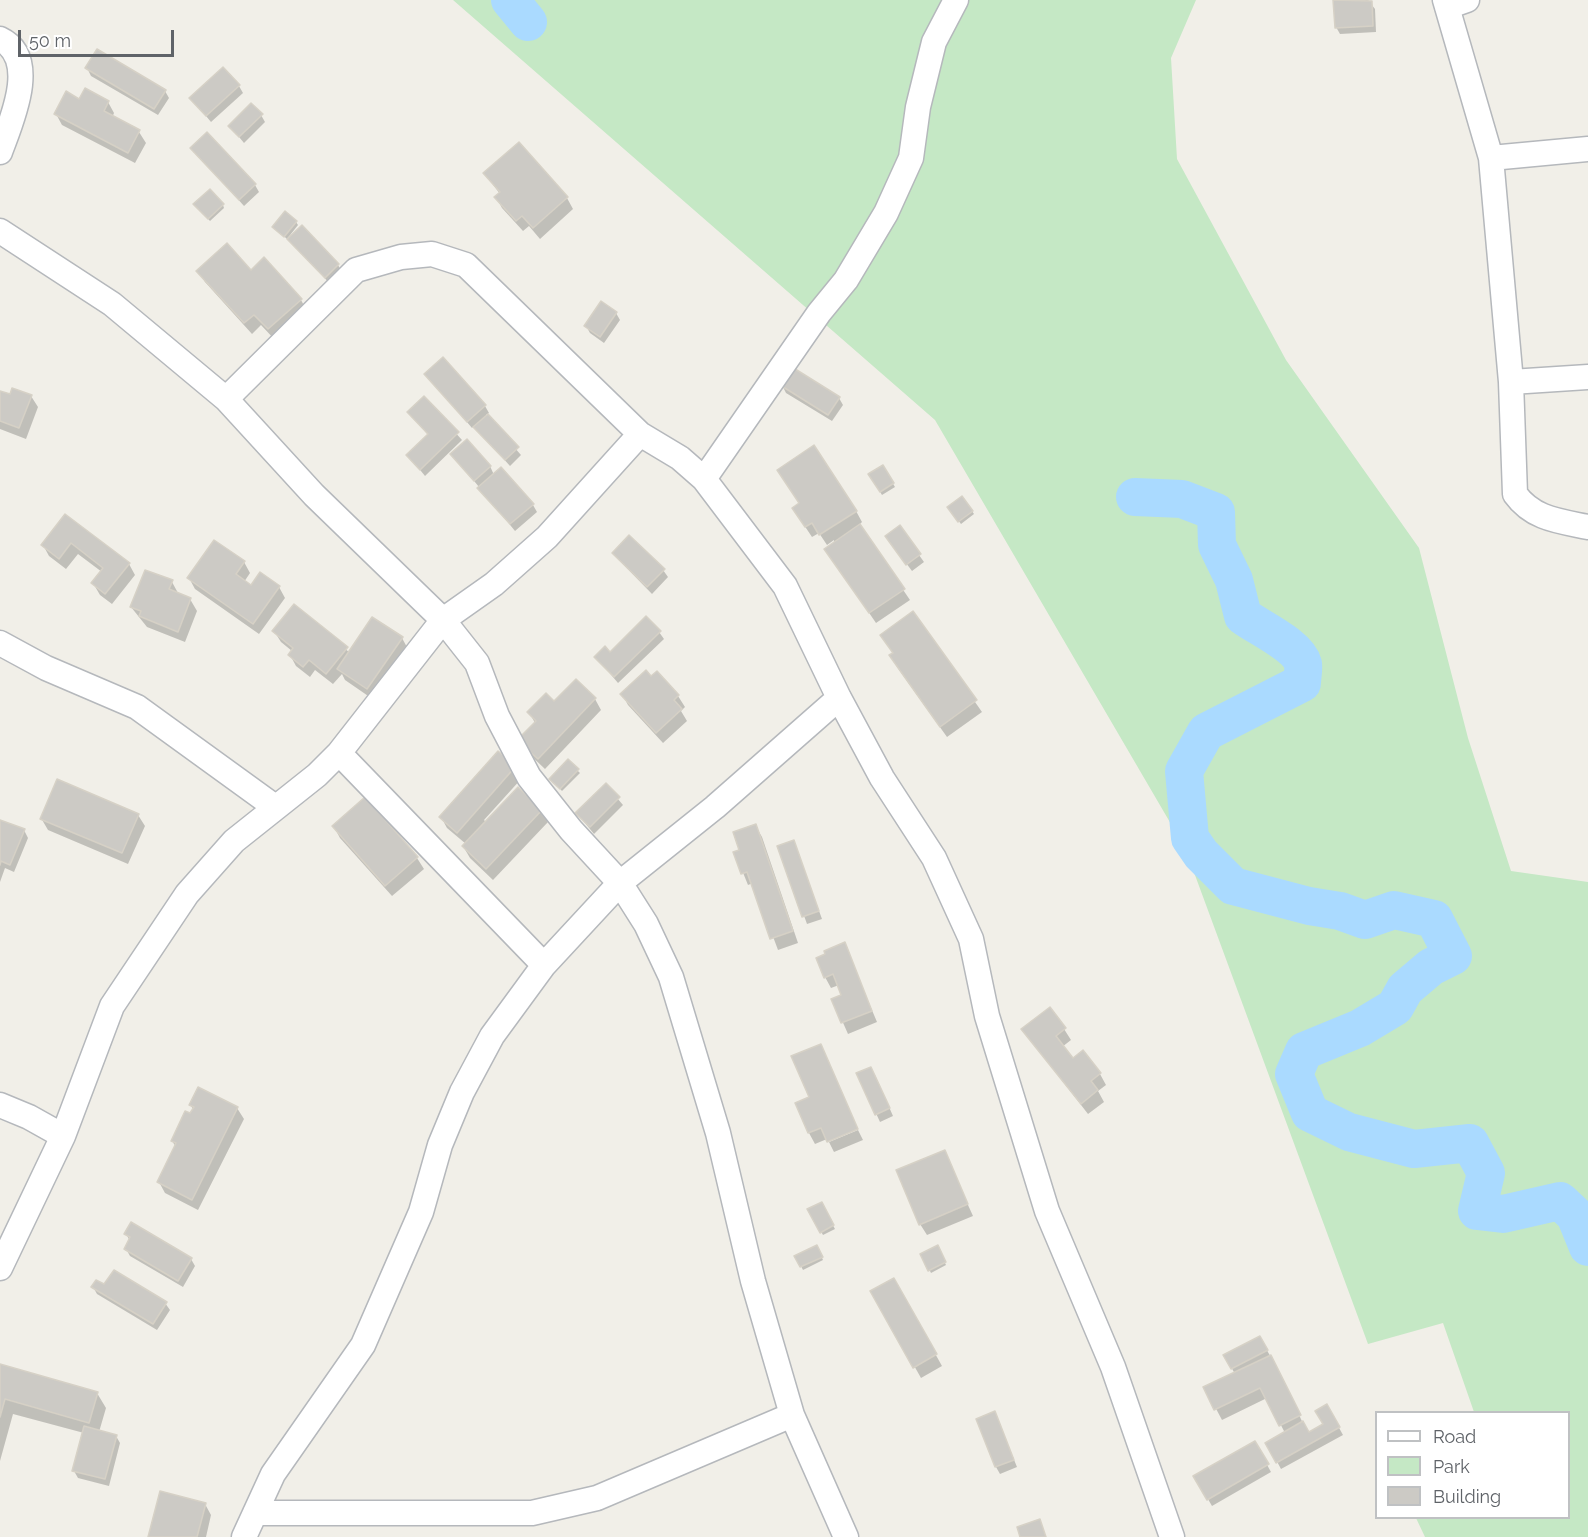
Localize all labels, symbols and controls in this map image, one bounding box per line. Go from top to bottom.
scale bar [21,18,177,56]
text: 50 m [29,30,71,51]
legend [1375,1411,1570,1519]
text: Road [1433,1426,1476,1447]
text: Park [1433,1456,1470,1477]
text: Building [1433,1486,1501,1507]

